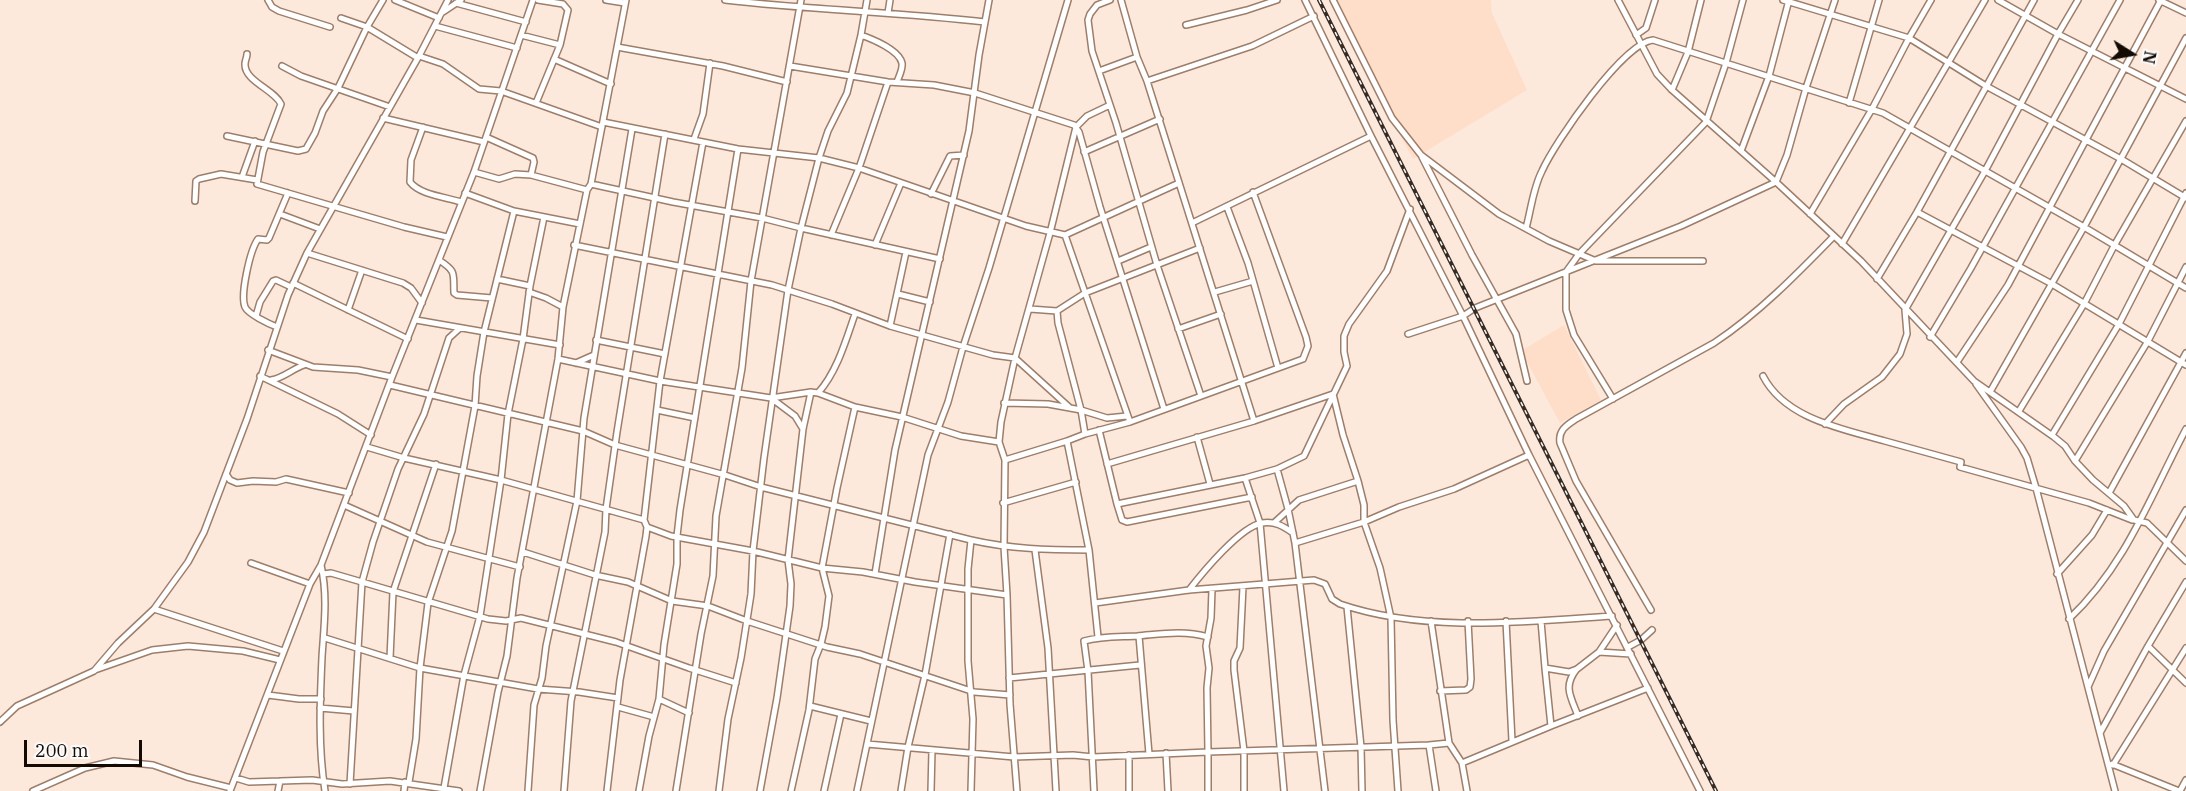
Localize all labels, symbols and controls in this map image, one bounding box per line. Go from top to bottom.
north arrow [2102,24,2162,84]
text: N [2139,49,2161,66]
scale bar [27,728,146,766]
text: 200 m [35,739,89,762]

